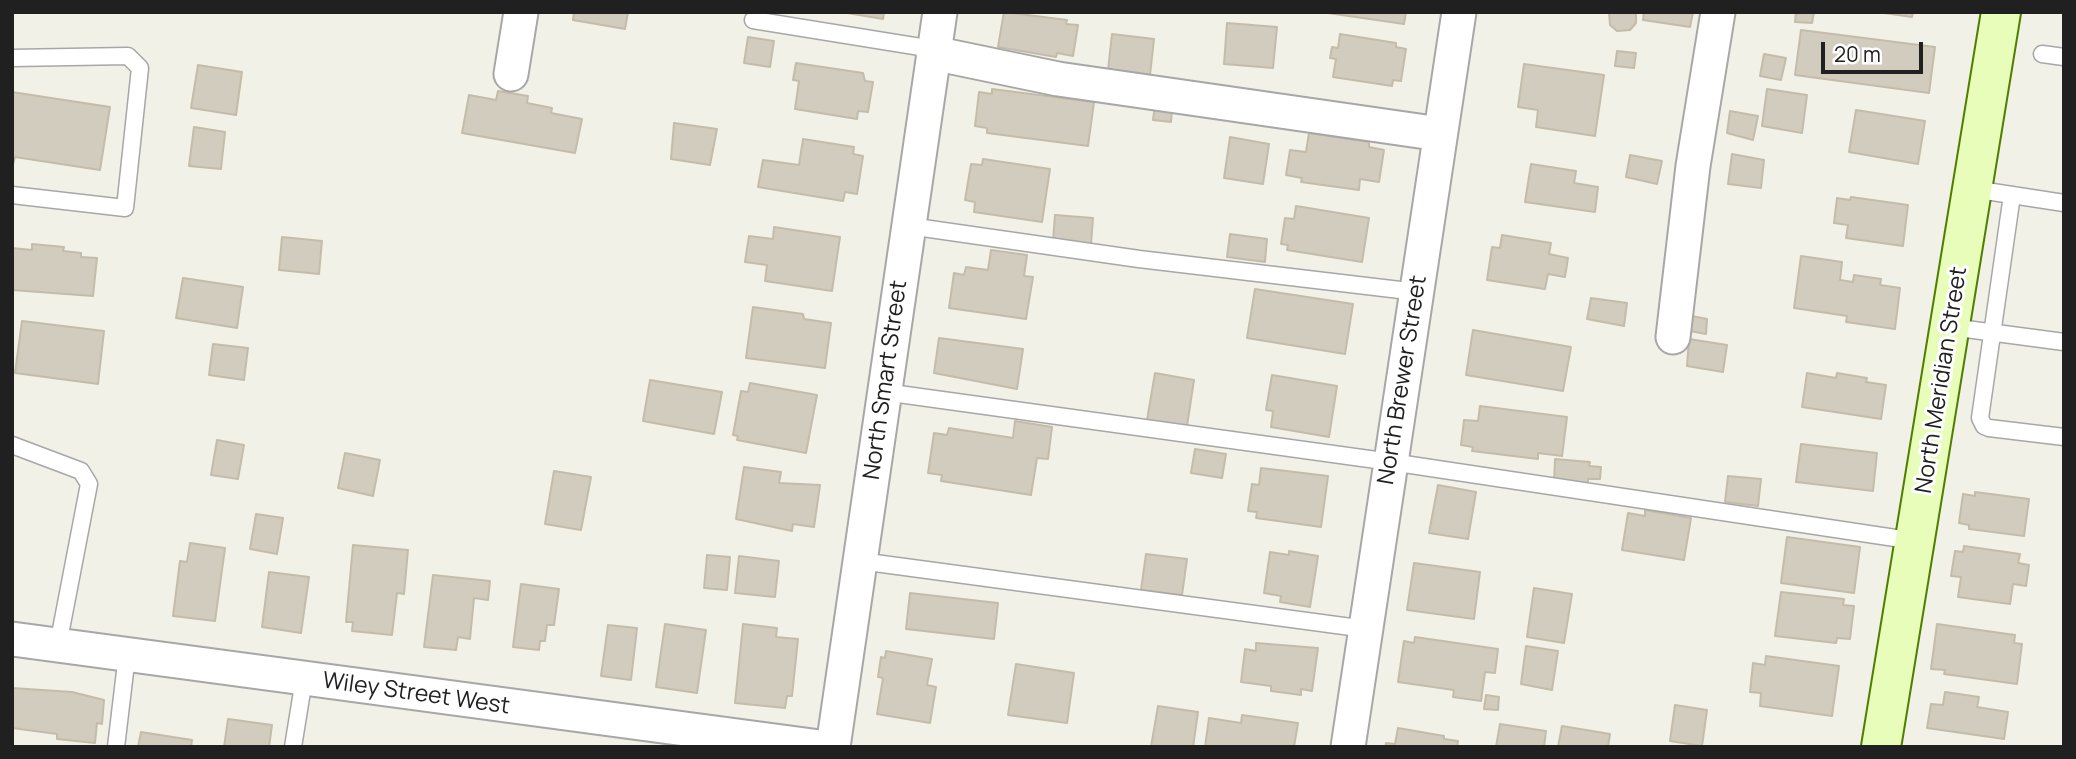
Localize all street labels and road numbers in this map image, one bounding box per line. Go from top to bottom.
street label: North Meridian Street [1910,265,1974,495]
street label: North Brewer Street [1373,273,1433,487]
street label: North Smart Street [858,278,914,482]
street label: Wiley Street West [321,667,511,721]

